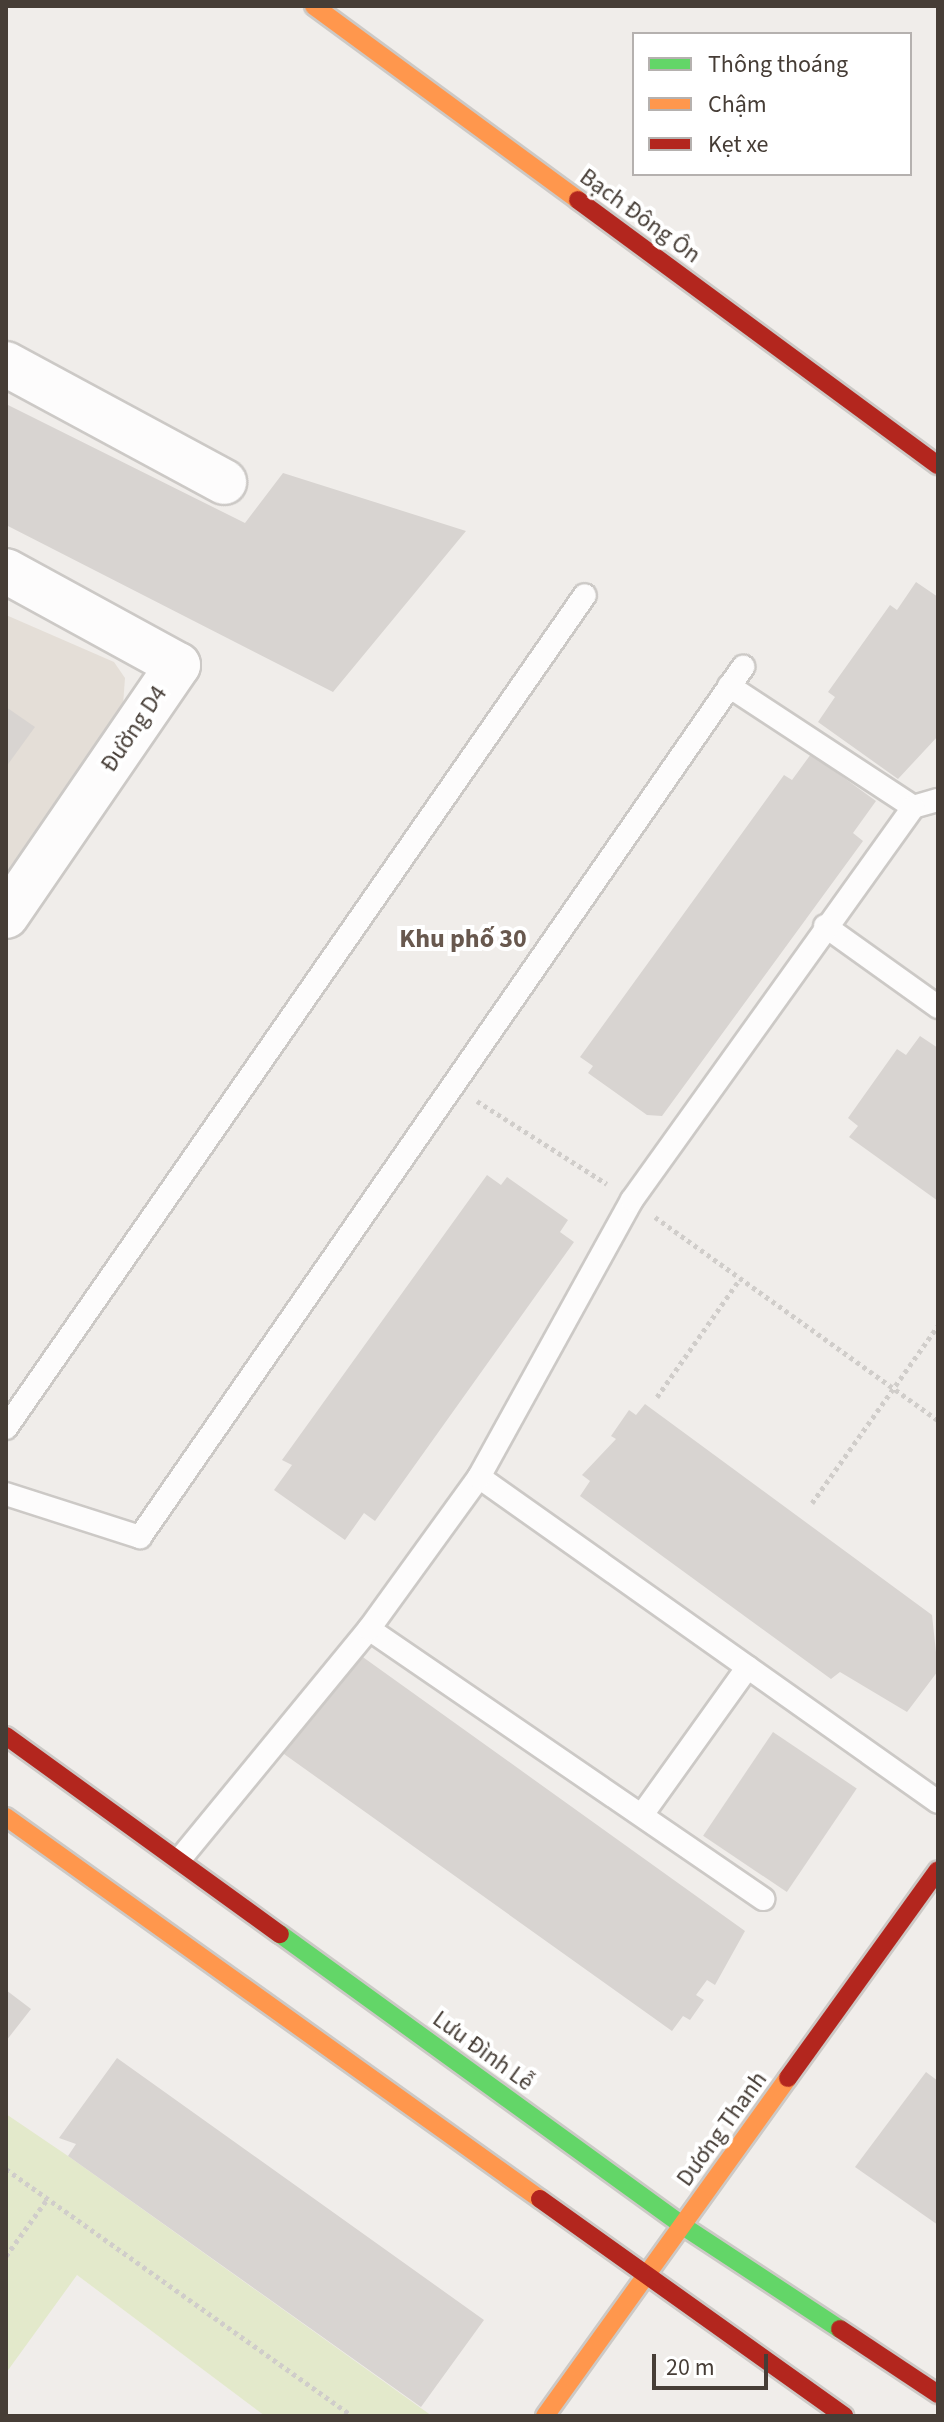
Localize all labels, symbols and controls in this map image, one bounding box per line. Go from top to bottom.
legend [632,32,912,176]
text: Thông thoáng [708,47,848,82]
text: Chậm [708,87,767,122]
text: Kẹt xe [708,127,769,162]
street label: Bạch Đông Ôn [574,163,706,269]
street label: Đường D4 [95,680,173,778]
district label: Khu phố 30 [399,923,527,955]
street label: Lưu Đình Lễ [427,2005,539,2097]
street label: Dương Thanh [671,2066,773,2192]
scale bar [656,2338,772,2388]
text: 20 m [666,2350,715,2385]

